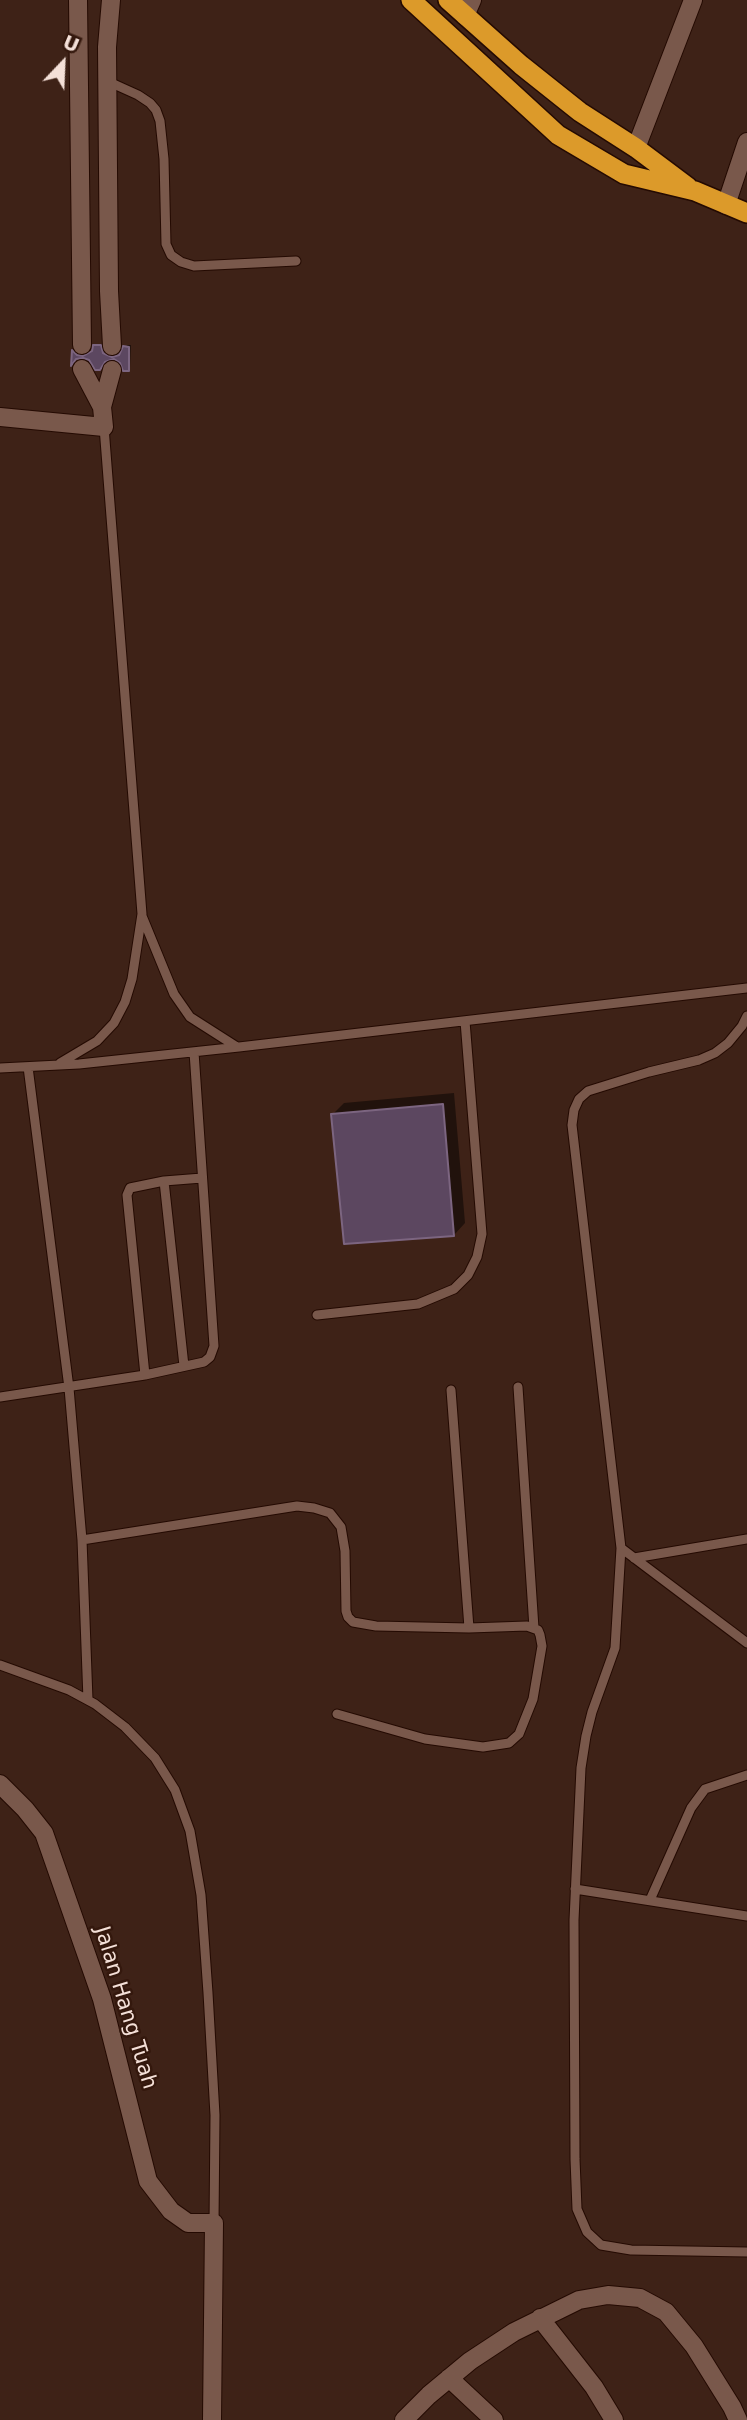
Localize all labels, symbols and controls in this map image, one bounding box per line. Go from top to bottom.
north arrow [28,28,98,98]
text: U [60,31,83,57]
street label: Jalan Hang Tuah [88,1924,162,2092]

